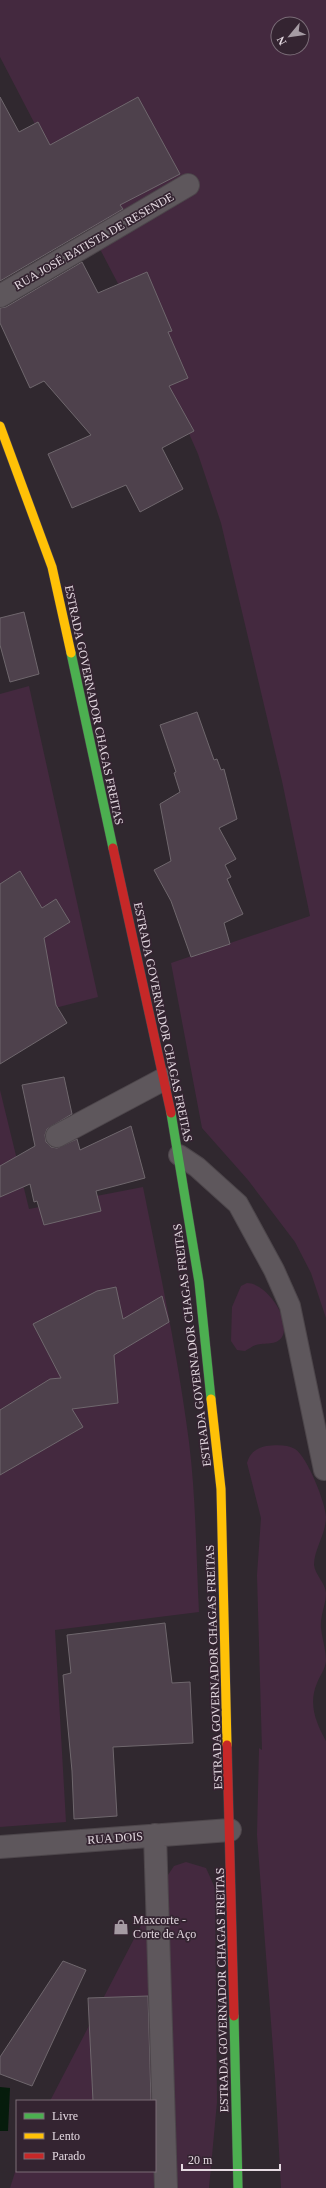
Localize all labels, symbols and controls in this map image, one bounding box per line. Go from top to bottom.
north arrow [270,16,310,56]
text: N [274,34,288,47]
street label: RUA JOSÉ BATISTA DE RESENDE [12,190,176,292]
street label: ESTRADA GOVERNADOR CHAGAS FREITAS [62,584,126,826]
street label: ESTRADA GOVERNADOR CHAGAS FREITAS [131,901,195,1143]
street label: ESTRADA GOVERNADOR CHAGAS FREITAS [170,1223,214,1467]
street label: ESTRADA GOVERNADOR CHAGAS FREITAS [203,1544,225,1790]
street label: RUA DOIS [87,1829,143,1847]
street label: ESTRADA GOVERNADOR CHAGAS FREITAS [213,1868,231,2112]
place label: Maxcorte - Corte de Aço [133,1913,196,1941]
shop icon: Maxcorte - Corte de Aço [112,1918,130,1936]
legend [16,2100,156,2172]
text: Livre [52,2109,78,2123]
text: Lento [52,2129,80,2143]
scale bar [182,2146,280,2172]
text: Parado [52,2149,85,2163]
text: 20 m [188,2153,213,2167]

